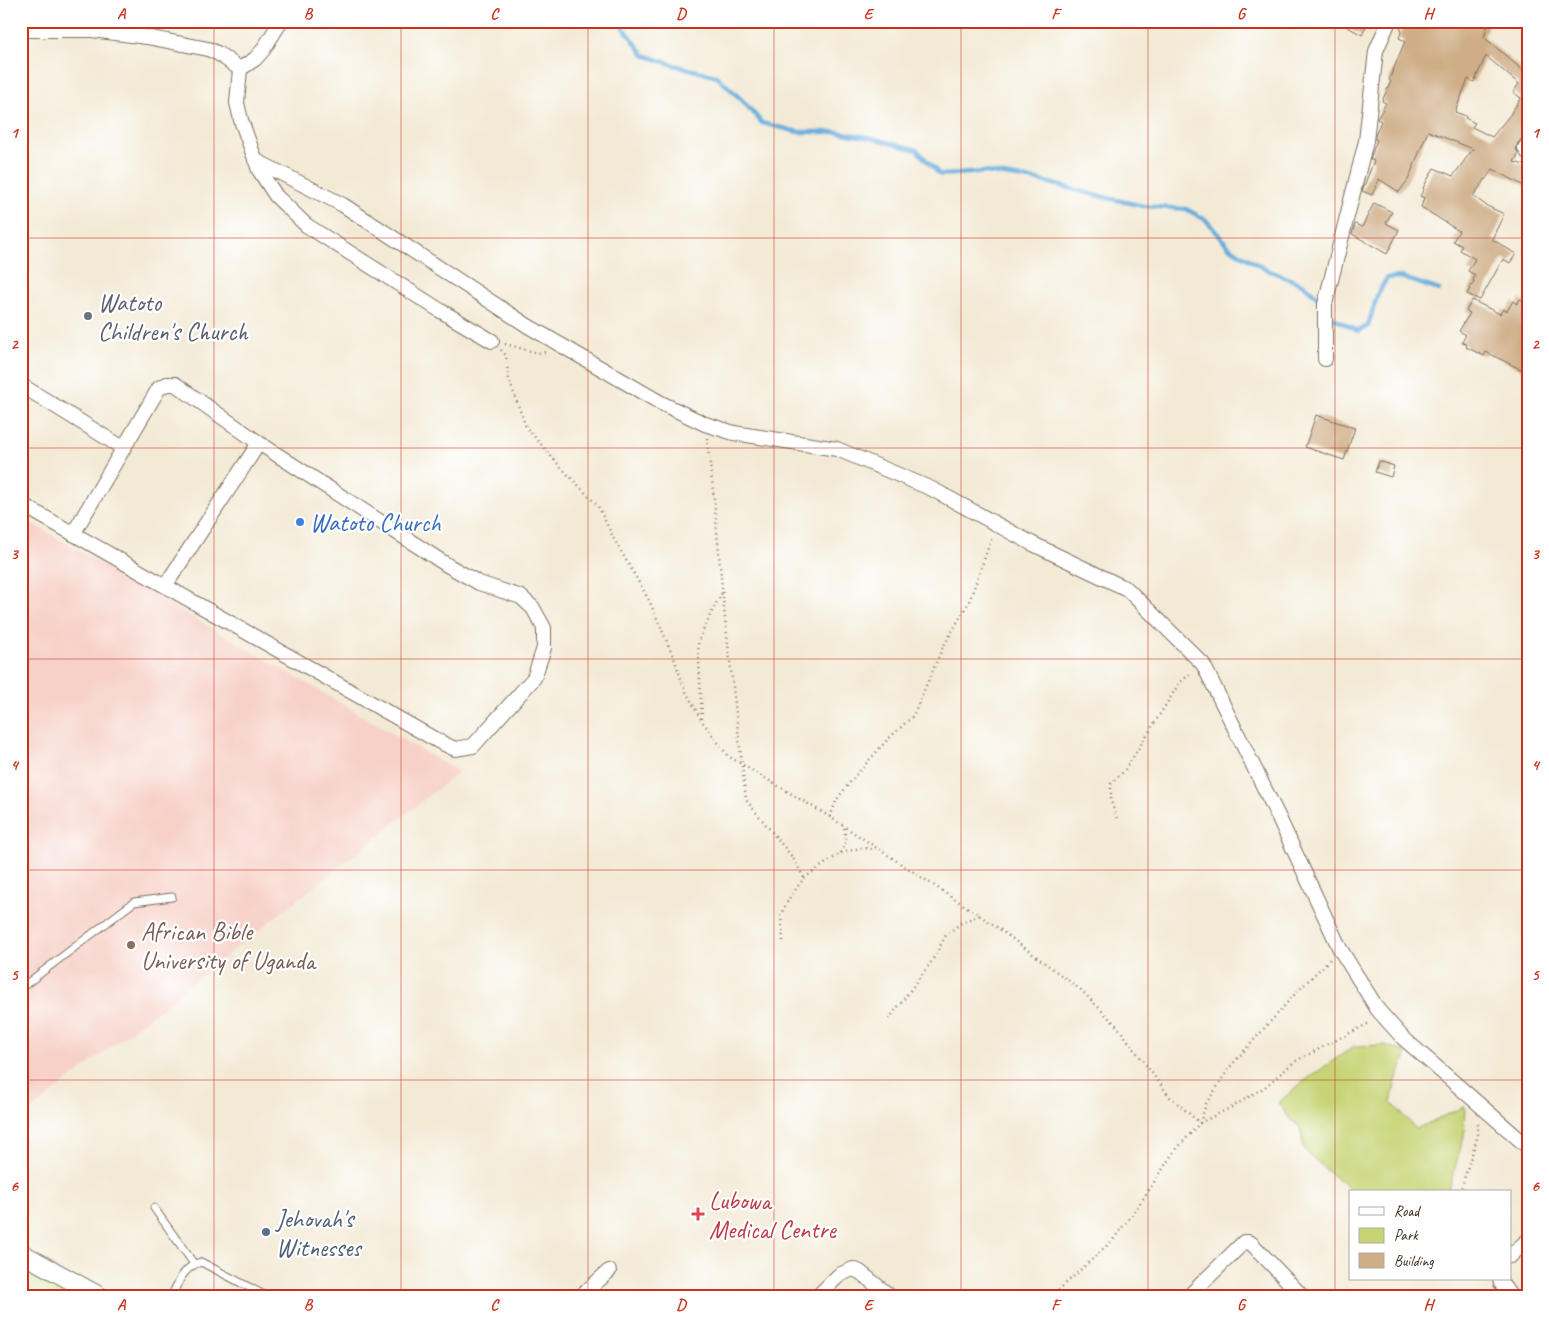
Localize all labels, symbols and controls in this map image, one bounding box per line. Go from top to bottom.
text: A [117,4,127,24]
text: B [304,4,314,24]
text: C [490,4,500,24]
text: D [676,4,687,24]
text: E [864,4,875,24]
text: F [1051,4,1062,24]
text: G [1237,4,1247,24]
text: H [1423,4,1435,24]
text: 1 [10,123,19,143]
text: 1 [1531,123,1540,143]
place label: Watoto Children's Church [98,287,249,348]
marker: Watoto Children's Church [82,310,94,322]
text: 2 [10,334,19,354]
text: 2 [1531,334,1540,354]
place label: Watoto Church [310,507,441,539]
marker: Watoto Church [294,516,306,528]
text: 3 [10,544,19,564]
text: 3 [1531,544,1540,564]
text: 4 [10,755,19,775]
text: 4 [1531,755,1540,775]
place label: African Bible University of Uganda [141,916,318,977]
marker: African Bible University of Uganda [125,939,137,951]
text: 5 [11,965,20,985]
text: 5 [1532,965,1541,985]
text: 6 [10,1176,19,1196]
text: 6 [1531,1176,1540,1196]
place label: Lubowa Medical Centre [709,1185,837,1246]
legend [1349,1190,1512,1280]
text: Road [1394,1202,1421,1221]
place label: Jehovah's Witnesses [275,1203,363,1264]
marker: Lubowa Medical Centre [691,1207,705,1221]
marker: Jehovah's Witnesses [260,1226,272,1238]
text: Park [1394,1226,1419,1245]
text: Building [1394,1252,1434,1271]
text: A [117,1295,127,1315]
text: B [304,1295,314,1315]
text: C [490,1295,500,1315]
text: D [676,1295,687,1315]
text: E [864,1295,875,1315]
text: F [1051,1295,1062,1315]
text: G [1237,1295,1247,1315]
text: H [1423,1295,1435,1315]

